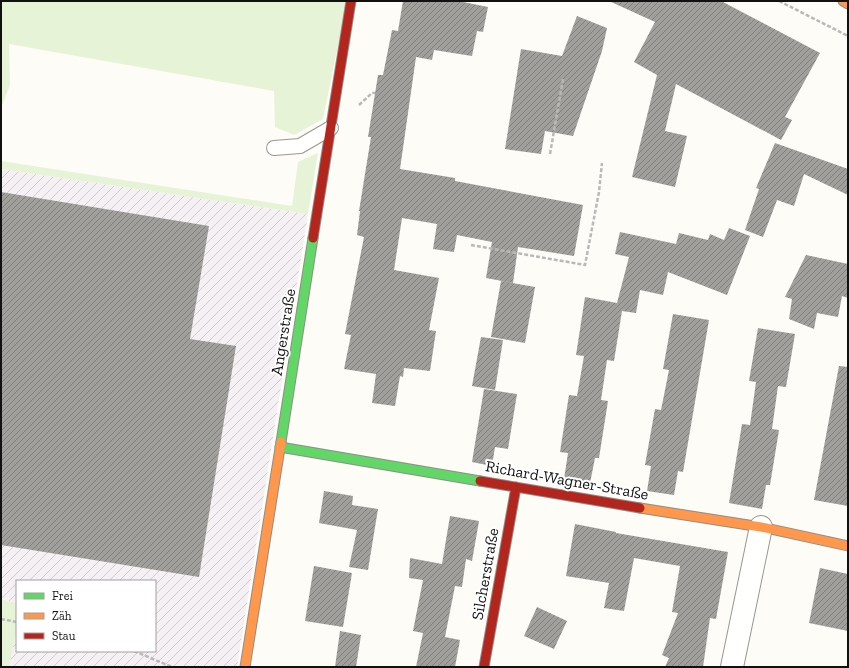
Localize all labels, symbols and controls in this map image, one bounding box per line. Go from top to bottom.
street label: Angerstraße [267,287,299,377]
street label: Richard-Wagner-Straße [484,456,650,504]
street label: Silcherstraße [468,526,502,622]
legend [16,580,156,652]
text: Frei [52,589,73,603]
text: Zäh [52,609,72,623]
text: Stau [52,629,76,643]

